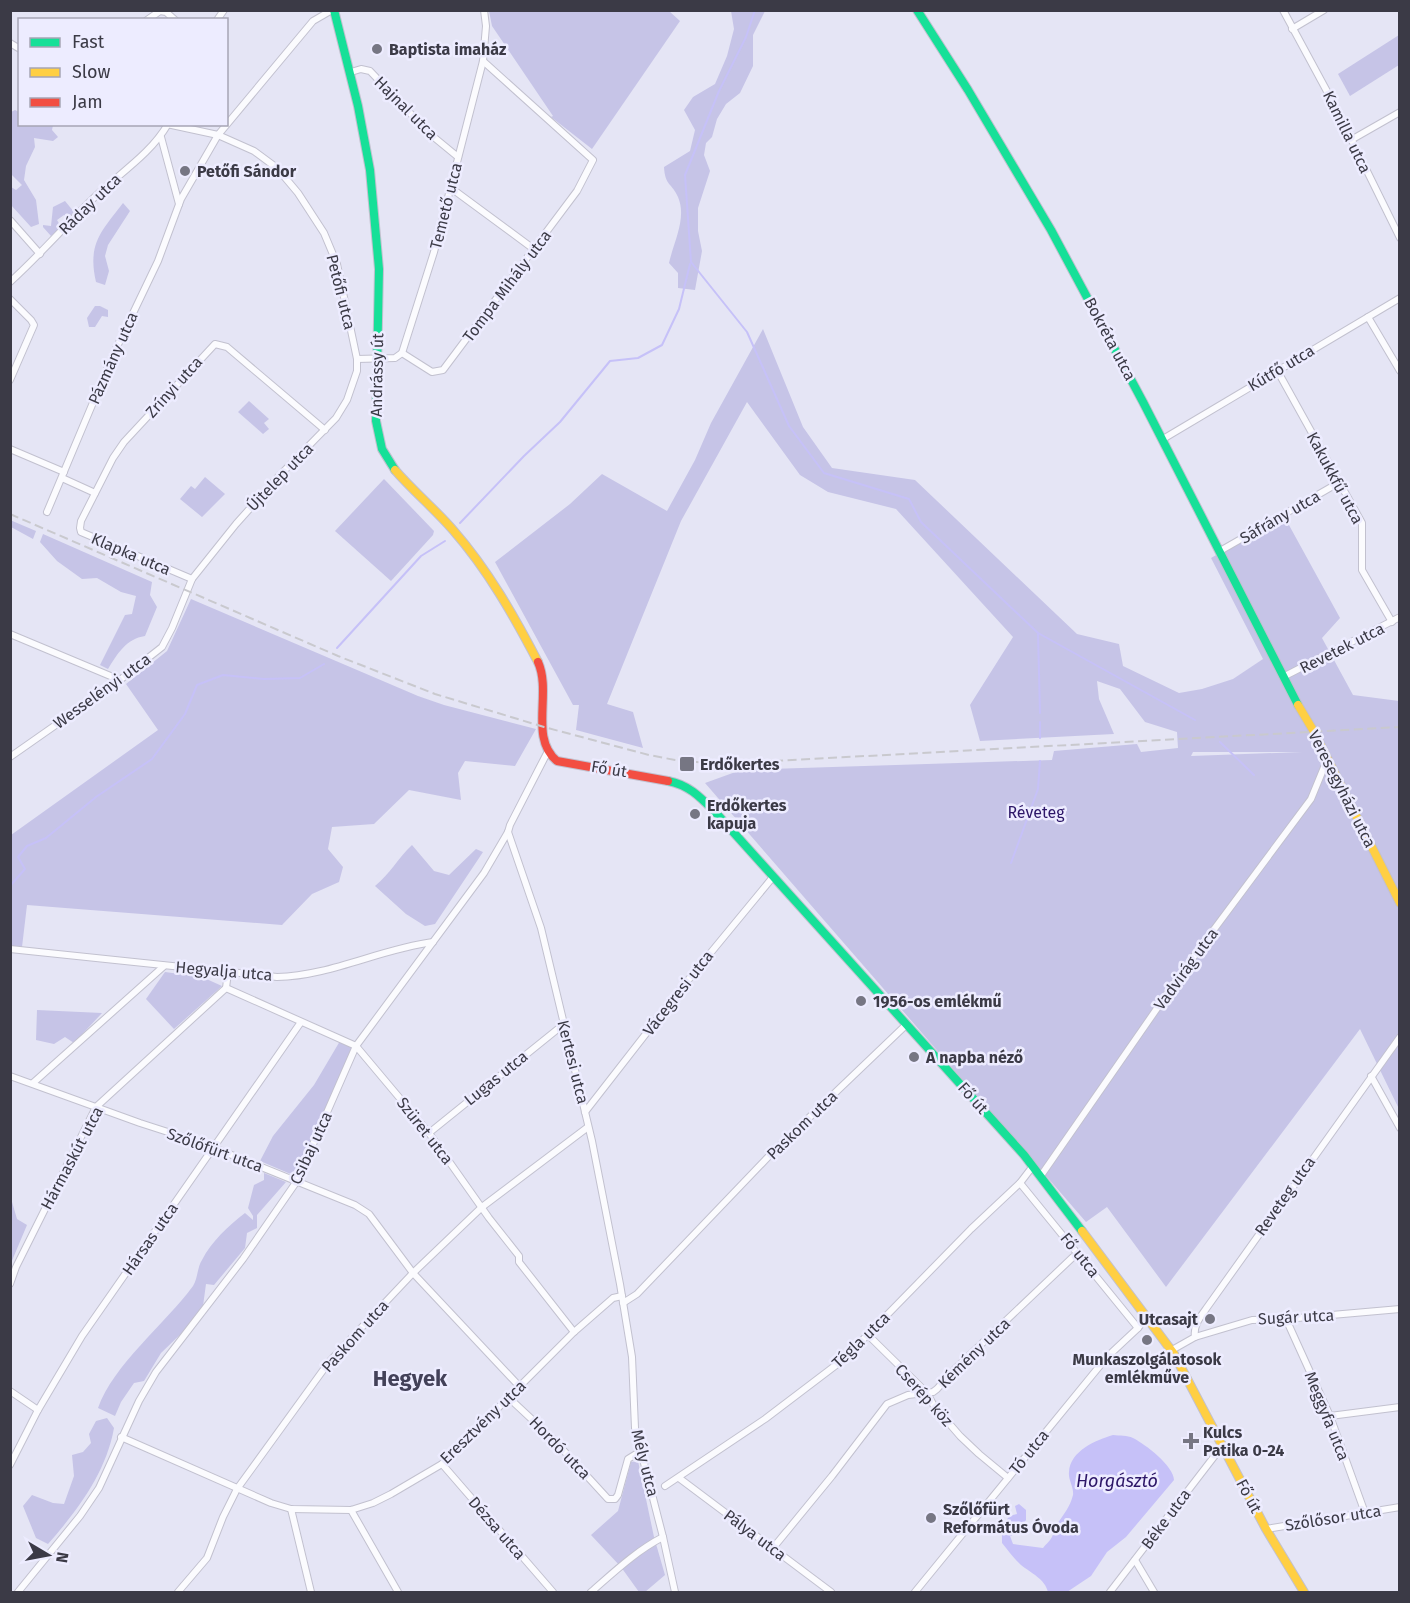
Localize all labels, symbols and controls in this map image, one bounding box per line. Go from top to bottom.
legend [18,18,228,126]
text: Fast [72,31,105,53]
place label: Baptista imaház [389,40,507,59]
marker: Baptista imaház [370,42,384,56]
text: Slow [72,61,111,83]
street label: Hajnal utca [370,72,442,144]
street label: Kamilla utca [1319,88,1375,176]
text: Jam [72,91,103,113]
street label: Temető utca [426,161,466,251]
place label: Petőfi Sándor [197,162,297,181]
marker: Petőfi Sándor [178,164,192,178]
street label: Ráday utca [55,170,125,238]
street label: Tompa Mihály utca [459,226,555,346]
street label: Petőfi utca [322,252,360,332]
street label: Bokréta utca [1080,294,1140,384]
street label: Pázmány utca [84,309,142,407]
street label: Andrássy út [367,333,387,417]
street label: Kútfő utca [1244,341,1318,395]
street label: Zrínyi utca [142,353,206,421]
street label: Kakukkfű utca [1303,429,1367,527]
street label: Újtelep utca [242,438,317,515]
street label: Sáfrány utca [1236,486,1324,548]
street label: Klapka utca [89,529,173,579]
street label: Revetek utca [1297,619,1387,677]
street label: Wesselényi utca [50,649,154,733]
street label: Veresegyházi utca [1304,727,1380,851]
marker: Erdőkertes [678,755,696,773]
place label: Erdőkertes [700,755,780,774]
street label: Fő út [590,757,628,781]
place label: Erdőkertes kapuja [707,796,787,833]
park label: Réveteg [1007,803,1065,822]
marker: Erdőkertes kapuja [688,807,702,821]
street label: Vadvirág utca [1150,924,1222,1014]
street label: Vácegresi utca [639,947,717,1039]
street label: Hegyalja utca [175,957,273,985]
place label: 1956-os emlékmű [873,992,1002,1011]
marker: 1956-os emlékmű [854,994,868,1008]
street label: Kertesi utca [553,1018,593,1106]
street label: Lugas utca [460,1047,532,1109]
place label: A napba néző [925,1048,1023,1067]
marker: A napba néző [907,1050,921,1064]
street label: Fő út [954,1078,992,1118]
street label: Paskom utca [763,1087,841,1163]
street label: Szüret utca [393,1094,457,1168]
street label: Hármaskút utca [37,1103,107,1213]
street label: Csibaj utca [286,1108,336,1188]
street label: Szőlőfürt utca [164,1124,266,1176]
street label: Reveteg utca [1251,1153,1319,1239]
street label: Hársas utca [118,1199,182,1279]
street label: Fő utca [1056,1229,1104,1281]
street label: Paskom utca [318,1296,392,1376]
street label: Sugár utca [1257,1306,1335,1328]
street label: Tégla utca [828,1308,894,1372]
place label: Utcasajt [1139,1310,1199,1329]
marker: Utcasajt [1203,1312,1217,1326]
street label: Kémény utca [934,1314,1014,1392]
marker: Munkaszolgálatosok emlékműve [1140,1333,1154,1347]
place label: Munkaszolgálatosok emlékműve [1073,1350,1222,1387]
street label: Cserép köz [891,1360,957,1430]
district label: Hegyek [373,1365,448,1392]
street label: Meggyfa utca [1300,1369,1354,1463]
street label: Eresztvény utca [436,1376,530,1468]
street label: Hordó utca [525,1413,595,1483]
place label: Kulcs Patika 0-24 [1203,1423,1284,1460]
street label: Tó utca [1005,1426,1053,1478]
street label: Mély utca [627,1427,663,1499]
marker: Kulcs Patika 0-24 [1184,1434,1198,1448]
water label: Horgásztó [1076,1470,1158,1492]
street label: Fő út [1232,1476,1266,1517]
street label: Béke utca [1137,1485,1195,1553]
street label: Dézsa utca [465,1493,529,1563]
place label: Szőlőfürt Református Óvoda [943,1500,1079,1537]
street label: Szőlősor utca [1284,1501,1382,1535]
street label: Pálya utca [720,1505,790,1565]
marker: Szőlőfürt Református Óvoda [924,1511,938,1525]
north arrow [18,1525,78,1585]
text: N [52,1551,73,1564]

